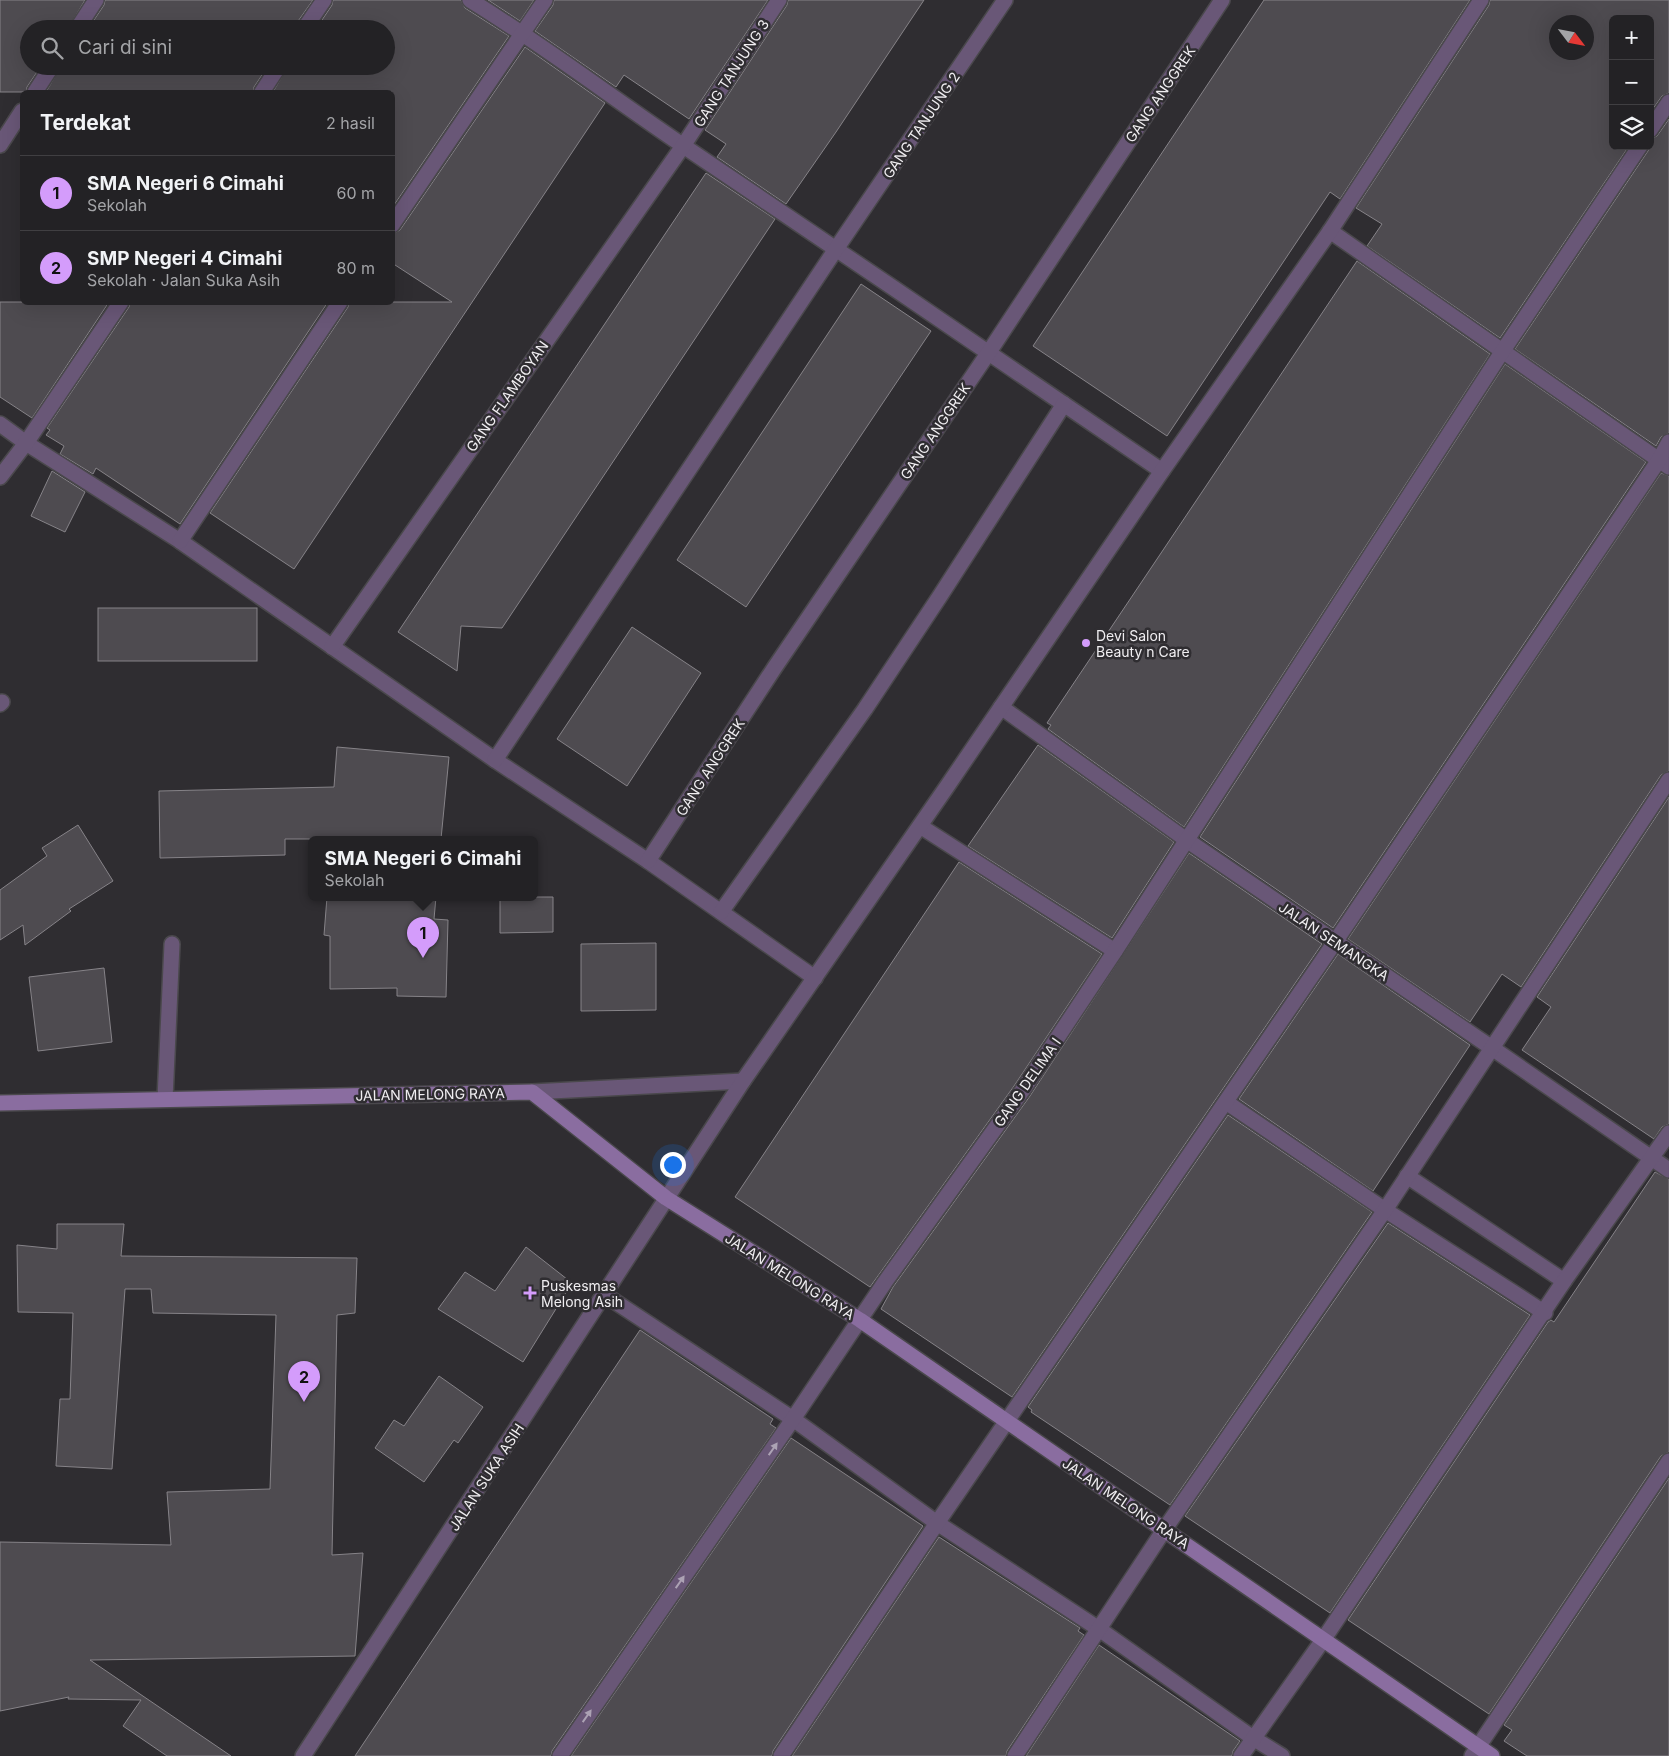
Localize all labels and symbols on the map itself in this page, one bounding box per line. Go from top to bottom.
north arrow [1549,15,1594,60]
street label: GANG TANJUNG 3 [690,16,772,130]
street label: GANG ANGGREK [1121,42,1199,145]
street label: GANG TANJUNG 2 [879,69,963,181]
street label: GANG FLAMBOYAN [462,337,552,455]
street label: GANG ANGGREK [896,379,974,482]
place label: Devi Salon Beauty n Care [1096,627,1190,660]
marker: Devi Salon Beauty n Care [1080,637,1092,649]
street label: GANG ANGGREK [672,715,748,819]
street label: JALAN SEMANGKA [1276,898,1393,984]
pin: 1 [407,917,439,958]
street label: GANG DELIMA I [990,1034,1064,1130]
street label: JALAN MELONG RAYA [355,1084,505,1104]
your location [660,1152,686,1178]
street label: JALAN MELONG RAYA [722,1229,858,1323]
place label: Puskesmas Melong Asih [541,1277,623,1310]
marker: Puskesmas Melong Asih [523,1286,537,1300]
pin: 2 [288,1361,320,1402]
street label: JALAN SUKA ASIH [445,1420,527,1534]
one-way arrow [768,1442,778,1456]
street label: JALAN MELONG RAYA [1059,1454,1193,1552]
one-way arrow [675,1576,685,1589]
one-way arrow [583,1709,592,1723]

